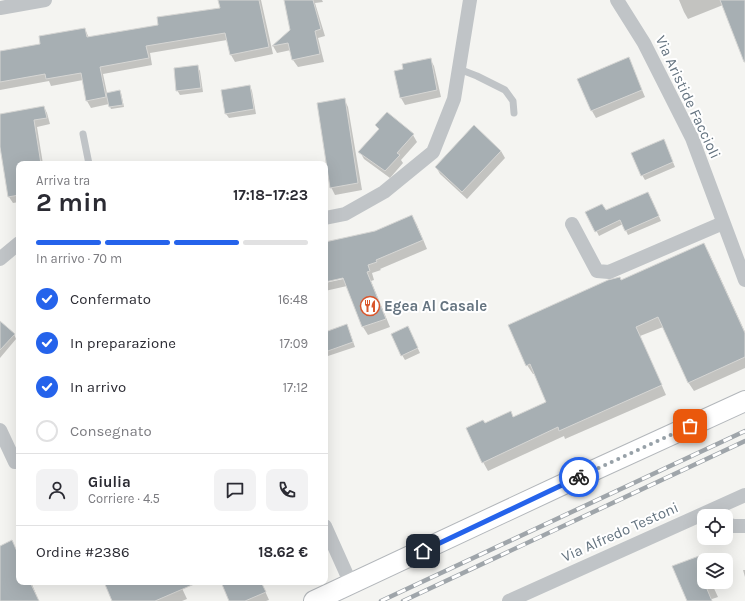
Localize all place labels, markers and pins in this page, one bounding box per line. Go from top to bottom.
restaurant icon: Egea Al Casale [359,295,381,317]
place label: Egea Al Casale [384,297,487,315]
pin [673,409,707,443]
pin [406,534,440,568]

